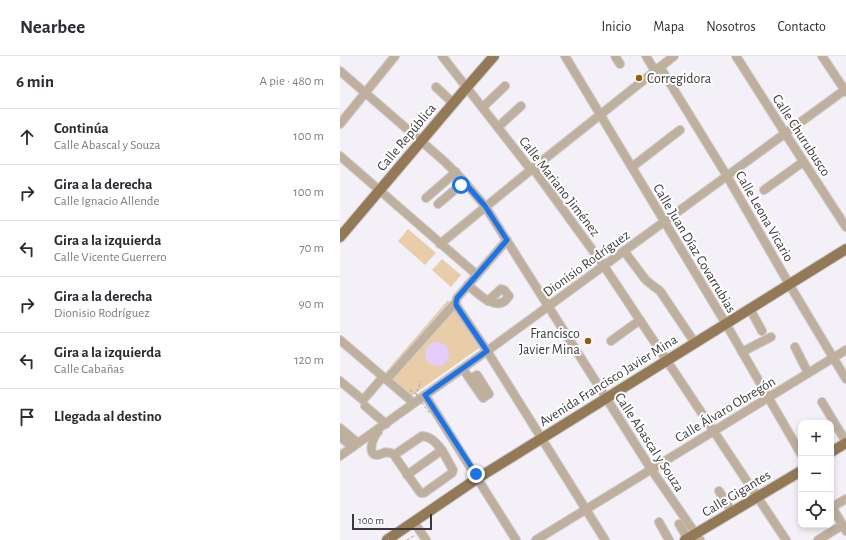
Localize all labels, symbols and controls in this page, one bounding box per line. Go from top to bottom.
text: Nearbee [20,18,85,37]
text: Inicio [601,20,631,34]
text: Mapa [653,20,684,34]
text: Nosotros [706,20,756,34]
text: Contacto [778,20,826,34]
place label: Corregidora [647,72,712,86]
text: 6 min [16,73,54,90]
marker: Corregidora [634,73,644,83]
text: A pie · 480 m [259,75,324,88]
street label: Calle Churubusco [770,92,833,179]
street label: Calle República [375,101,439,174]
text: Continúa [54,121,109,136]
icon: ahead [16,126,38,148]
text: 100 m [293,130,324,143]
street label: Calle Mariano Jiménez [516,134,602,239]
text: Calle Abascal y Souza [54,139,161,152]
street label: Calle Leona Vicario [733,169,796,264]
route start [452,176,470,194]
text: Gira a la derecha [54,177,153,192]
icon: right [16,182,38,204]
street label: Calle Juan Díaz Covarrubias [650,182,738,315]
text: 100 m [293,186,324,199]
text: Calle Ignacio Allende [54,195,160,208]
street label: Dionisio Rodríguez [541,228,633,300]
text: Gira a la izquierda [54,233,161,248]
icon: left [16,238,38,260]
text: 70 m [299,242,324,255]
text: Calle Vicente Guerrero [54,251,167,264]
text: Gira a la derecha [54,289,153,304]
icon: right [16,294,38,316]
text: 90 m [298,298,324,311]
text: Dionisio Rodríguez [54,307,150,320]
place label: Francisco Javier Mina [519,327,581,357]
street label: Avenida Francisco Javier Mina [537,332,680,429]
marker: Francisco Javier Mina [583,336,593,346]
text: Gira a la izquierda [54,345,161,360]
icon: left [16,350,38,372]
text: 120 m [294,354,324,367]
text: Calle Cabañas [54,363,124,376]
street label: Calle Álvaro Obregón [671,372,778,445]
street label: Calle Abascal y Souza [612,391,687,495]
icon: arrive [16,406,38,428]
text: Llegada al destino [54,409,162,424]
map controls [798,420,834,528]
button: + [798,420,834,456]
button: − [798,456,834,492]
route end [467,465,485,483]
street label: Calle Gigantes [700,468,773,520]
button: locate [798,492,834,528]
scale bar [352,512,432,531]
text: 100 m [358,515,384,526]

